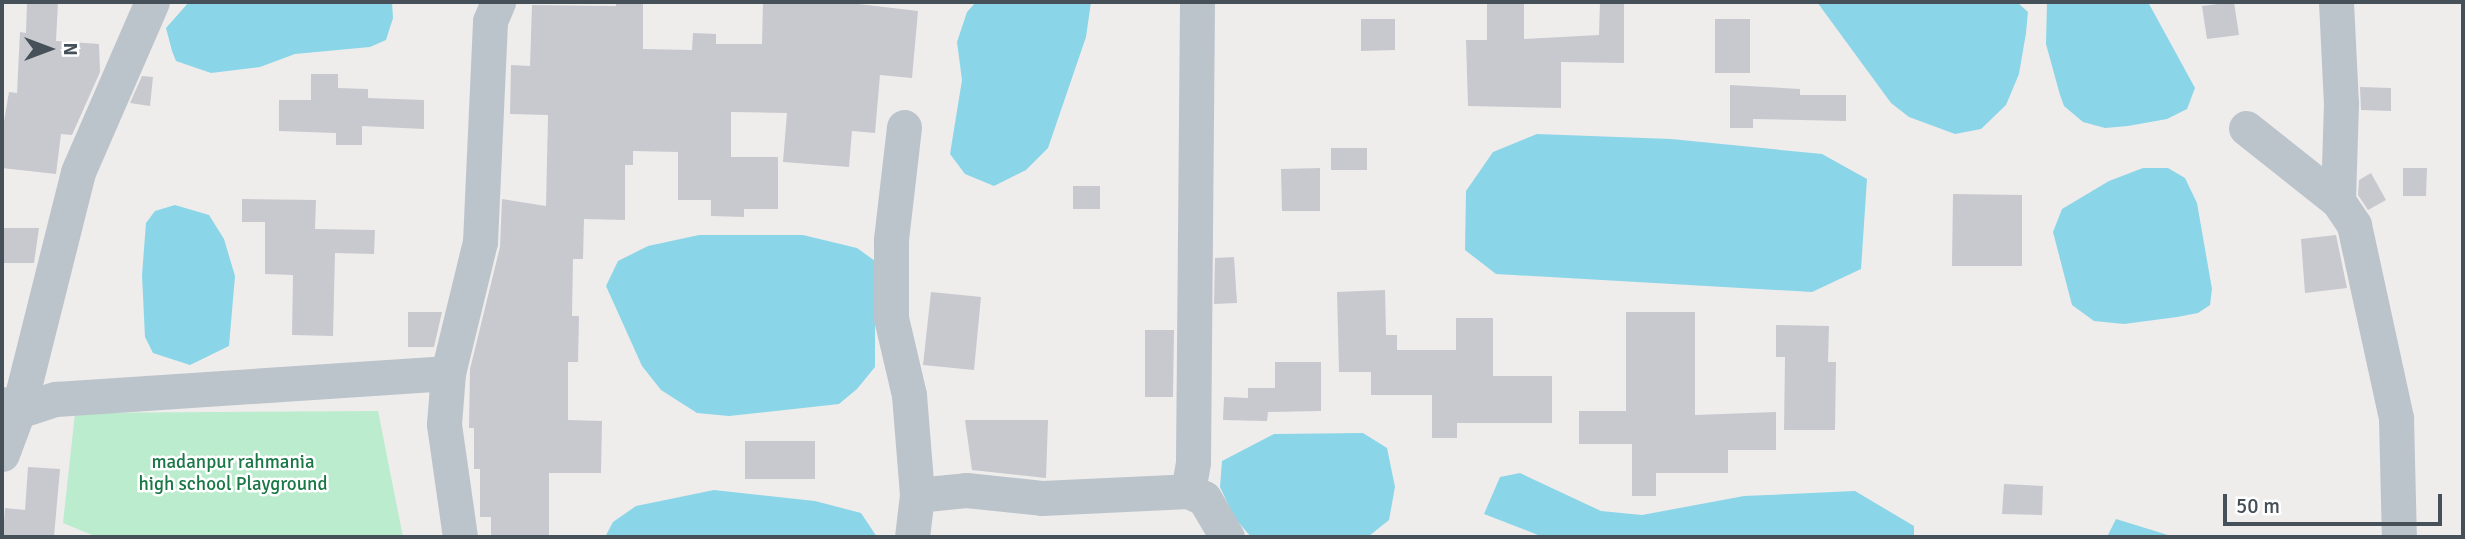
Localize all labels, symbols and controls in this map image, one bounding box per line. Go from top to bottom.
north arrow [14,14,84,84]
text: N [58,42,82,56]
park label: madanpur rahmania high school Playground [138,452,328,496]
scale bar [2227,480,2446,524]
text: 50 m [2236,493,2280,519]

